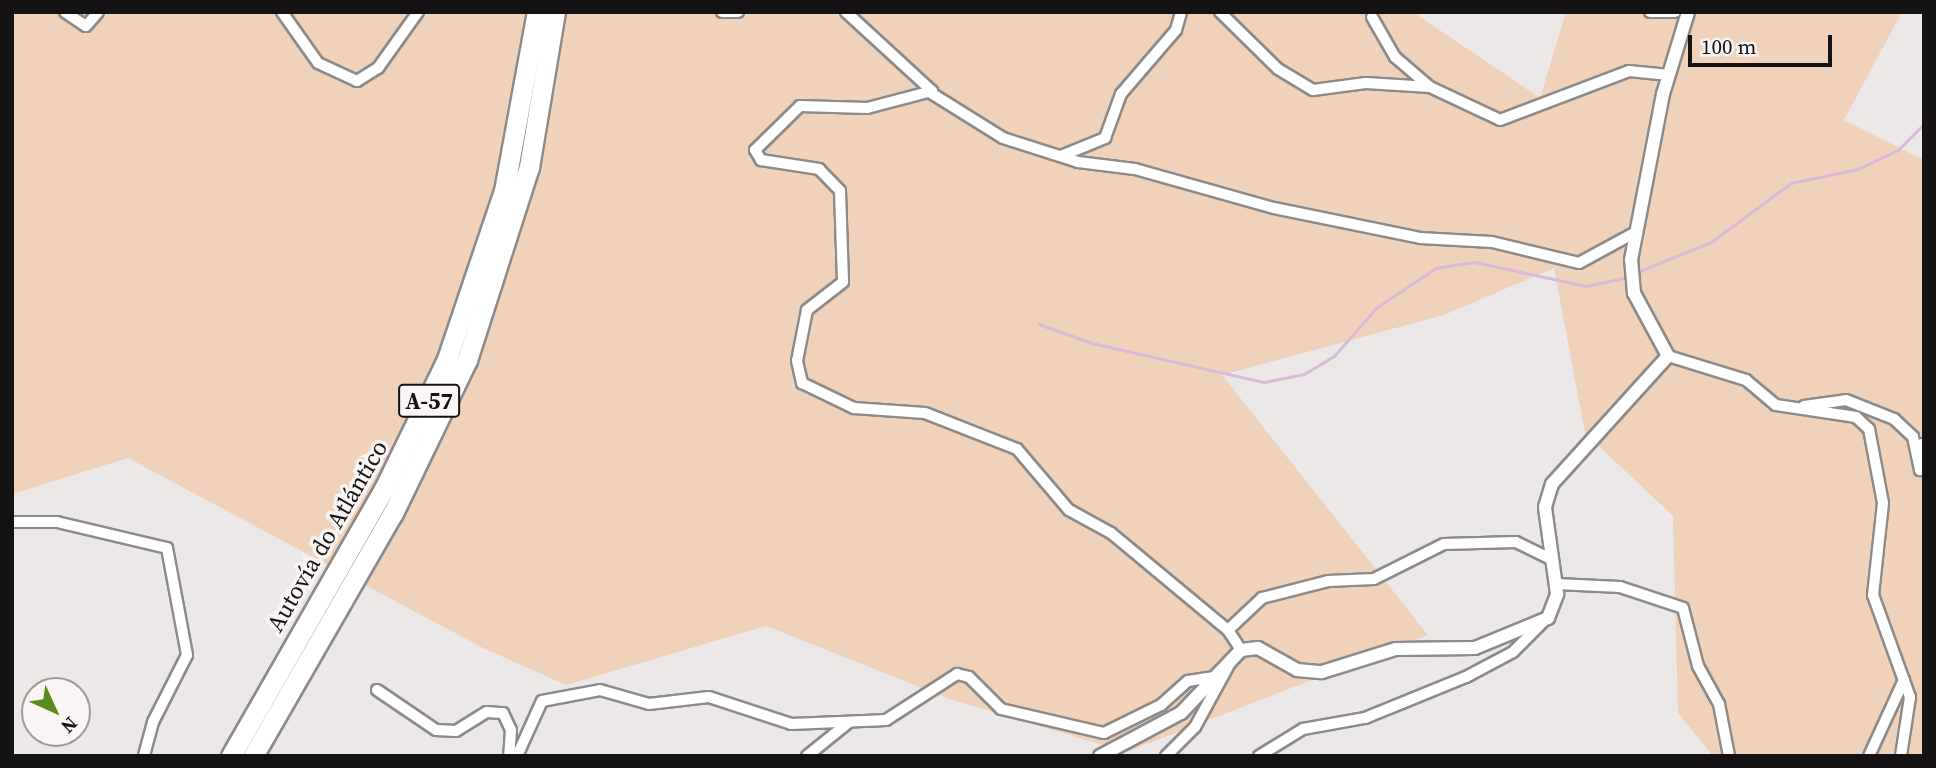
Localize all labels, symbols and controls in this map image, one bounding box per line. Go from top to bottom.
scale bar [1691,21,1834,65]
text: 100 m [1701,32,1756,61]
road number: A-57 [398,382,460,420]
street label: Autovía do Atlántico [260,435,394,637]
north arrow [21,677,91,747]
text: N [55,711,84,740]

